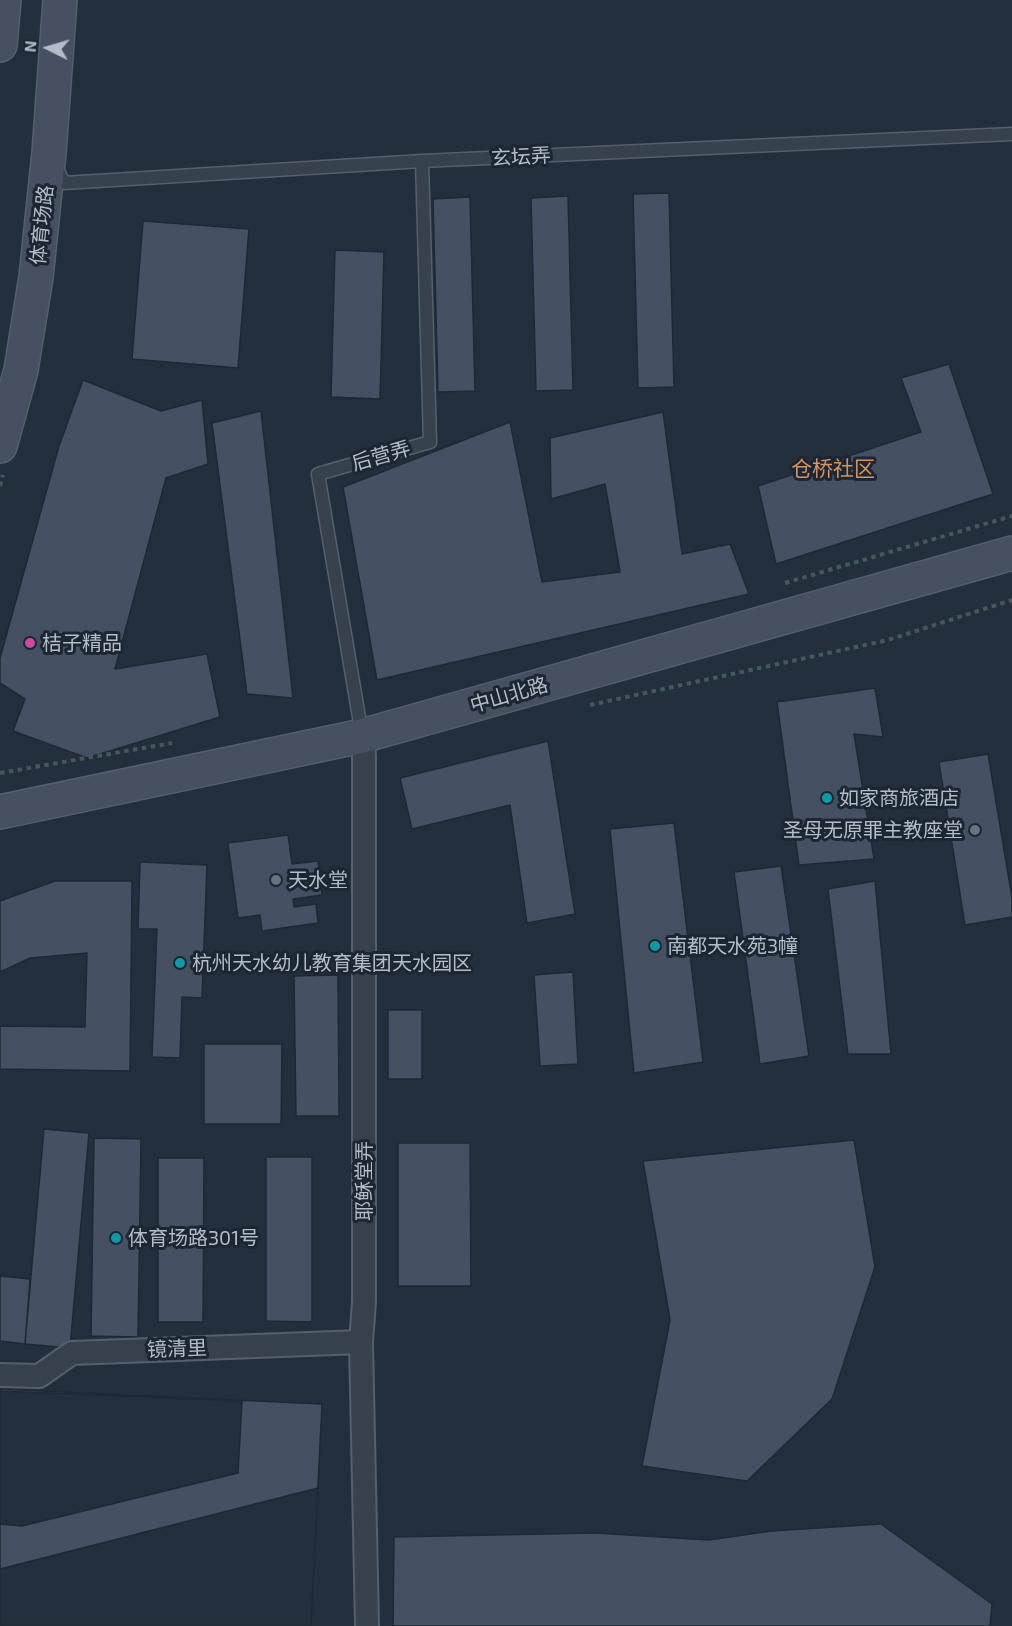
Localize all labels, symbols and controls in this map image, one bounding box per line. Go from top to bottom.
north arrow [18,18,78,78]
text: N [20,40,40,53]
street label: 玄坛弄 [490,143,552,171]
street label: 体育场路 [26,184,58,266]
street label: 后营弄 [349,436,413,476]
district label: 仓桥社区 [791,456,875,482]
place label: 桔子精品 [42,631,122,655]
marker: 桔子精品 [23,636,37,650]
street label: 中山北路 [467,672,551,718]
place label: 如家商旅酒店 [839,786,959,810]
marker: 如家商旅酒店 [820,791,834,805]
place label: 圣母无原罪主教座堂 [783,818,963,842]
marker: 圣母无原罪主教座堂 [968,823,982,837]
place label: 天水堂 [288,868,348,892]
marker: 天水堂 [269,873,283,887]
place label: 南都天水苑3幢 [667,934,798,958]
marker: 南都天水苑3幢 [648,939,662,953]
place label: 杭州天水幼儿教育集团天水园区 [192,951,472,975]
marker: 杭州天水幼儿教育集团天水园区 [173,956,187,970]
street label: 耶稣堂弄 [352,1141,376,1221]
place label: 体育场路301号 [128,1226,259,1250]
marker: 体育场路301号 [109,1231,123,1245]
street label: 镜清里 [147,1336,207,1362]

